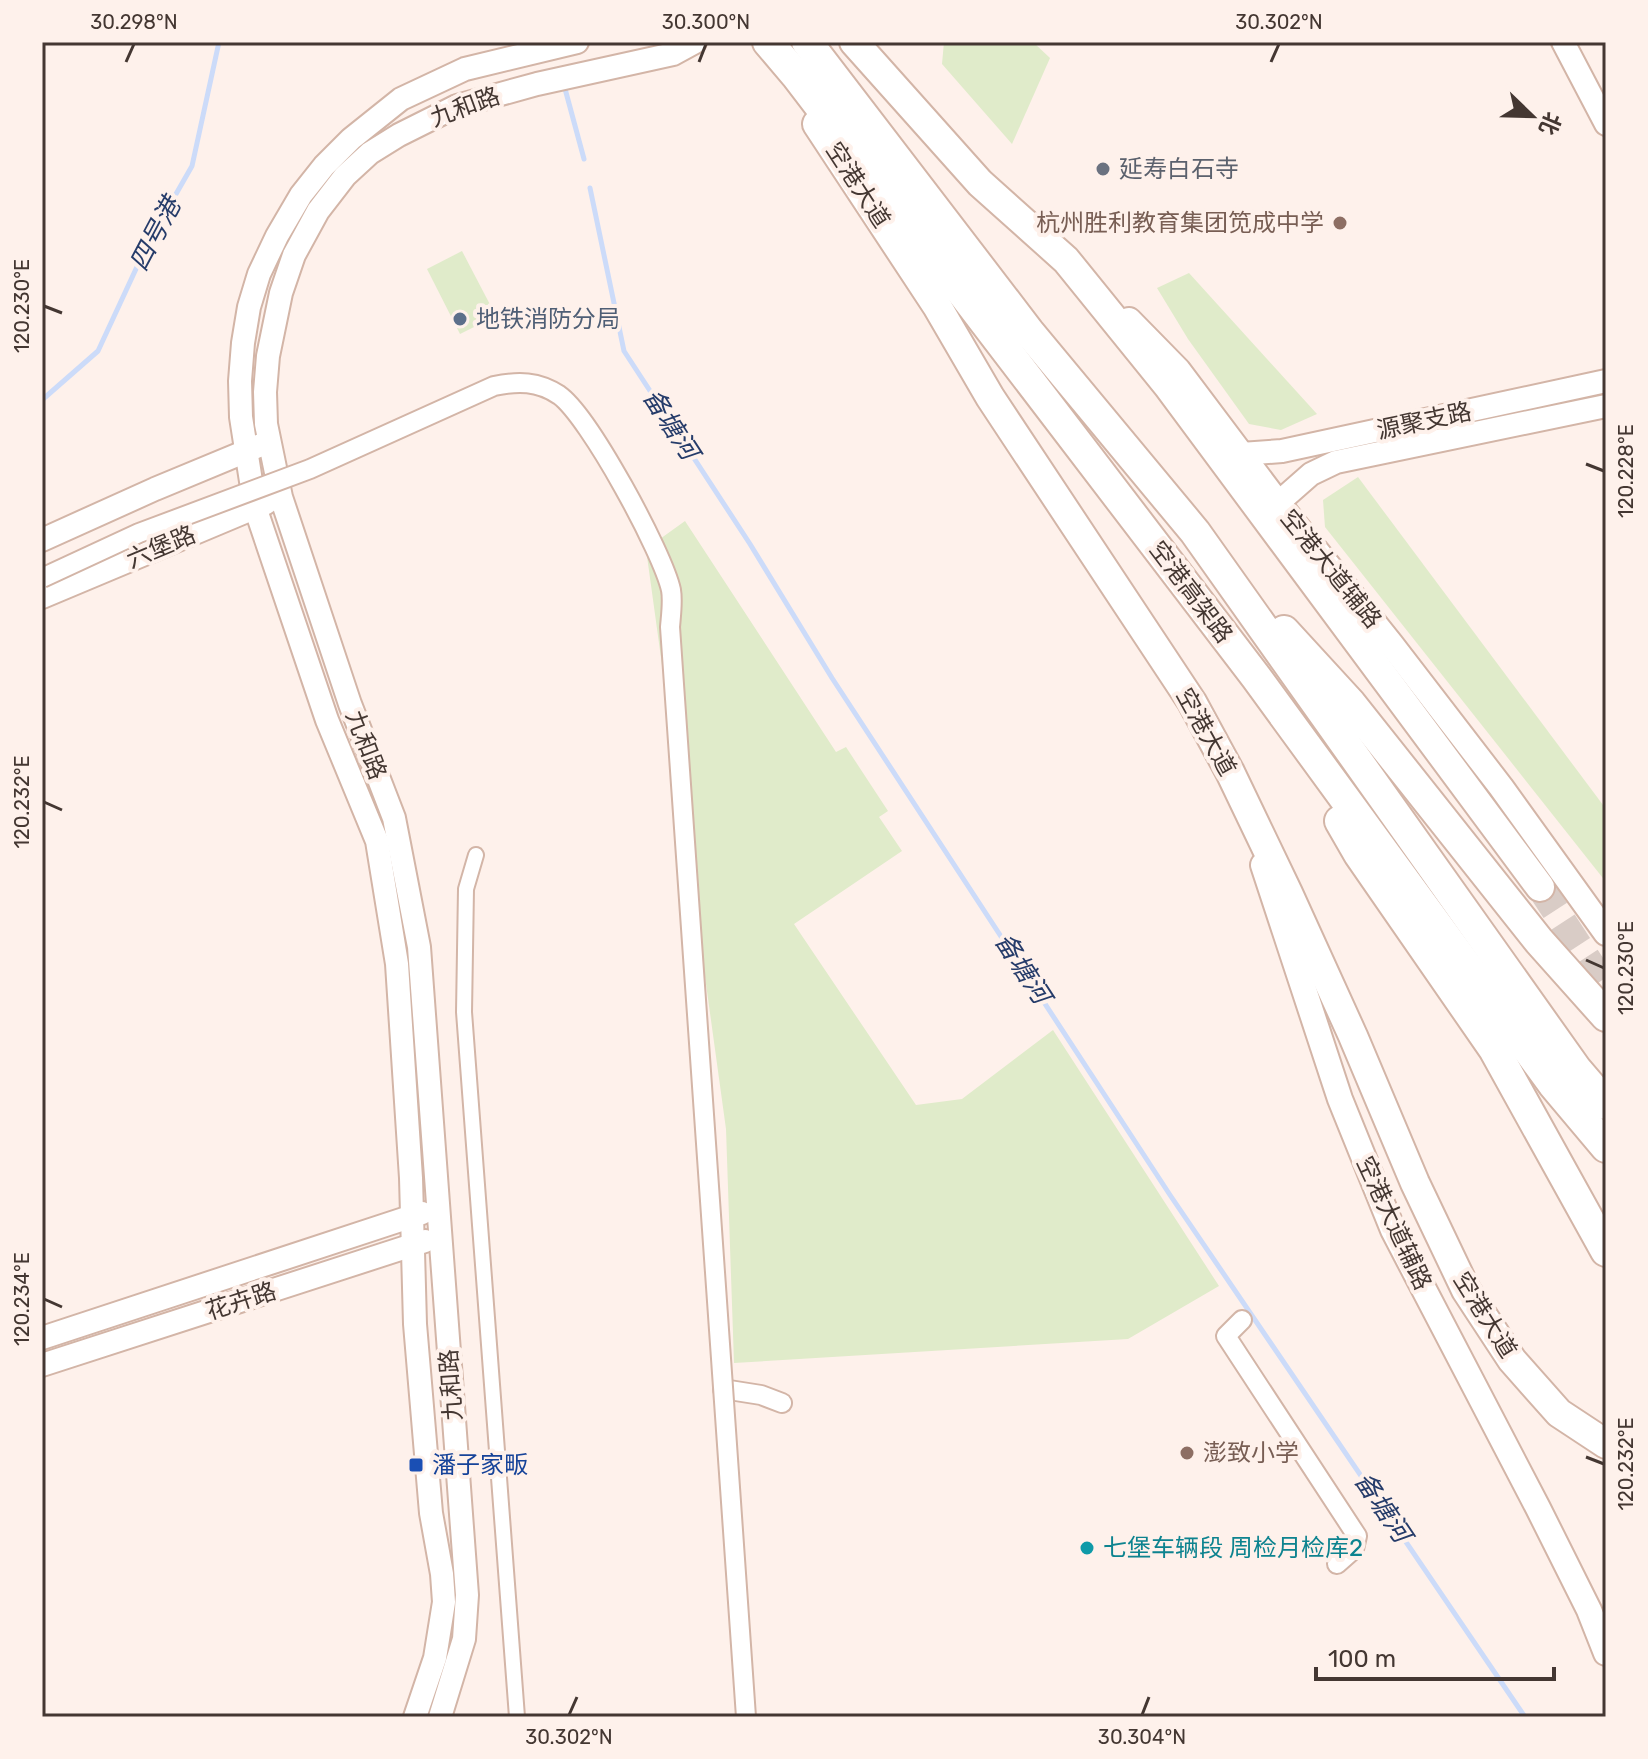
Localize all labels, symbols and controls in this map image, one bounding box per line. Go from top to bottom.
text: 30.298°N [90,10,178,34]
text: 30.300°N [662,10,750,34]
text: 30.302°N [1235,10,1323,34]
north arrow [1492,76,1572,156]
street label: 九和路 [426,82,504,132]
text: 北 [1533,108,1567,139]
street label: 空港大道 [820,137,896,233]
place label: 延寿白石寺 [1119,155,1239,183]
marker: 延寿白石寺 [1094,160,1112,178]
water label: 四号港 [123,189,189,276]
place label: 杭州胜利教育集团笕成中学 [1036,209,1324,237]
marker: 杭州胜利教育集团笕成中学 [1331,214,1349,232]
text: 120.230°E [10,259,34,353]
place label: 地铁消防分局 [476,305,620,333]
marker: 地铁消防分局 [451,310,469,328]
water label: 备塘河 [636,383,708,470]
street label: 源聚支路 [1374,397,1474,445]
text: 120.228°E [1614,424,1638,518]
street label: 空港大道辅路 [1275,504,1387,634]
street label: 六堡路 [122,520,200,574]
street label: 空港高架路 [1144,536,1238,648]
street label: 空港大道 [1170,683,1242,781]
street label: 九和路 [340,706,392,784]
text: 120.232°E [10,755,34,849]
text: 120.230°E [1614,921,1638,1015]
water label: 备塘河 [988,927,1060,1014]
street label: 空港大道辅路 [1351,1152,1437,1294]
text: 120.234°E [10,1252,34,1346]
street label: 空港大道 [1448,1267,1522,1363]
street label: 花卉路 [202,1277,280,1325]
street label: 九和路 [435,1348,467,1422]
text: 120.232°E [1614,1417,1638,1511]
place label: 澎致小学 [1203,1439,1299,1467]
marker: 澎致小学 [1178,1444,1196,1462]
place label: 潘子家畈 [432,1451,528,1479]
marker: 潘子家畈 [407,1456,425,1474]
water label: 备塘河 [1348,1466,1420,1552]
place label: 七堡车辆段 周检月检库2 [1103,1534,1363,1562]
marker: 七堡车辆段 周检月检库2 [1078,1539,1096,1557]
scale bar [1316,1631,1554,1681]
text: 100 m [1328,1645,1396,1673]
text: 30.302°N [525,1725,613,1749]
text: 30.304°N [1098,1725,1186,1749]

